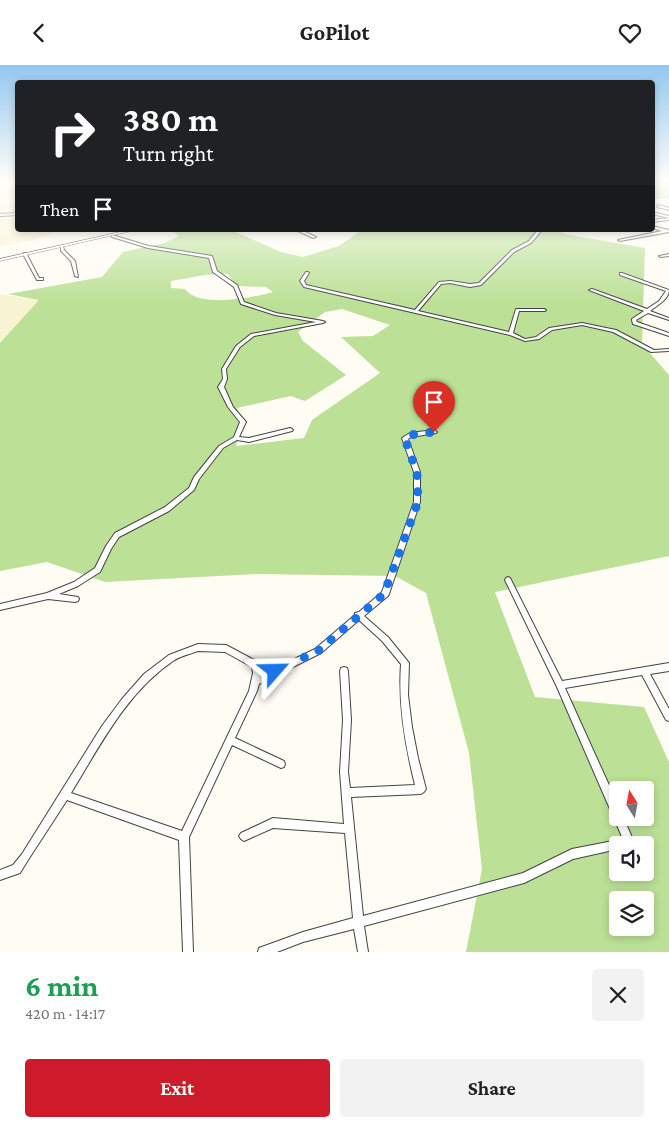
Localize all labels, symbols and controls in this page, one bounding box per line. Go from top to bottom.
icon: back [25,19,53,47]
icon: heart [616,19,644,47]
text: GoPilot [300,20,370,45]
icon: right [40,100,105,165]
text: 380 m [123,100,218,139]
text: Turn right [123,141,214,166]
icon: arrive [89,195,117,223]
text: Then [40,199,79,220]
pin [413,381,455,432]
icon: arrive [420,388,448,416]
position arrow [248,644,300,696]
north arrow [609,781,654,826]
map controls [609,781,654,936]
button: sound [609,836,654,881]
button: layers [609,891,654,936]
text: 6 min [25,969,98,1002]
button: close [592,969,644,1021]
text: 420 m · 14:17 [25,1005,105,1022]
button: Exit [25,1059,330,1117]
button: Share [340,1059,644,1117]

